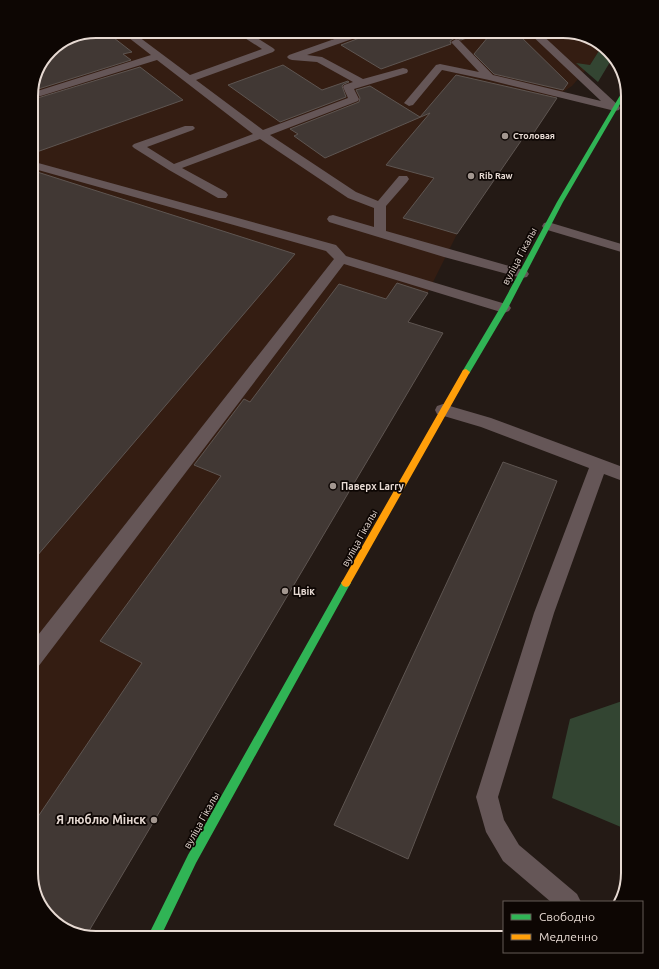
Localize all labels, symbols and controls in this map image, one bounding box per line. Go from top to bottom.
marker: Столовая [500,131,510,141]
place label: Столовая [513,131,555,141]
marker: Rib Raw [466,171,476,181]
place label: Rib Raw [479,171,513,181]
street label: вуліца Гікалы [500,226,539,287]
marker: Паверх Larry [328,481,338,491]
place label: Паверх Larry [341,481,405,492]
street label: вуліца Гікалы [339,508,380,568]
marker: Цвік [280,586,290,596]
place label: Цвік [293,586,315,597]
street label: вуліца Гікалы [181,790,222,850]
place label: Я люблю Мінск [56,813,146,826]
marker: Я люблю Мінск [149,815,159,825]
legend [503,901,643,953]
text: Свободно [539,910,595,923]
text: Медленно [539,930,598,943]

